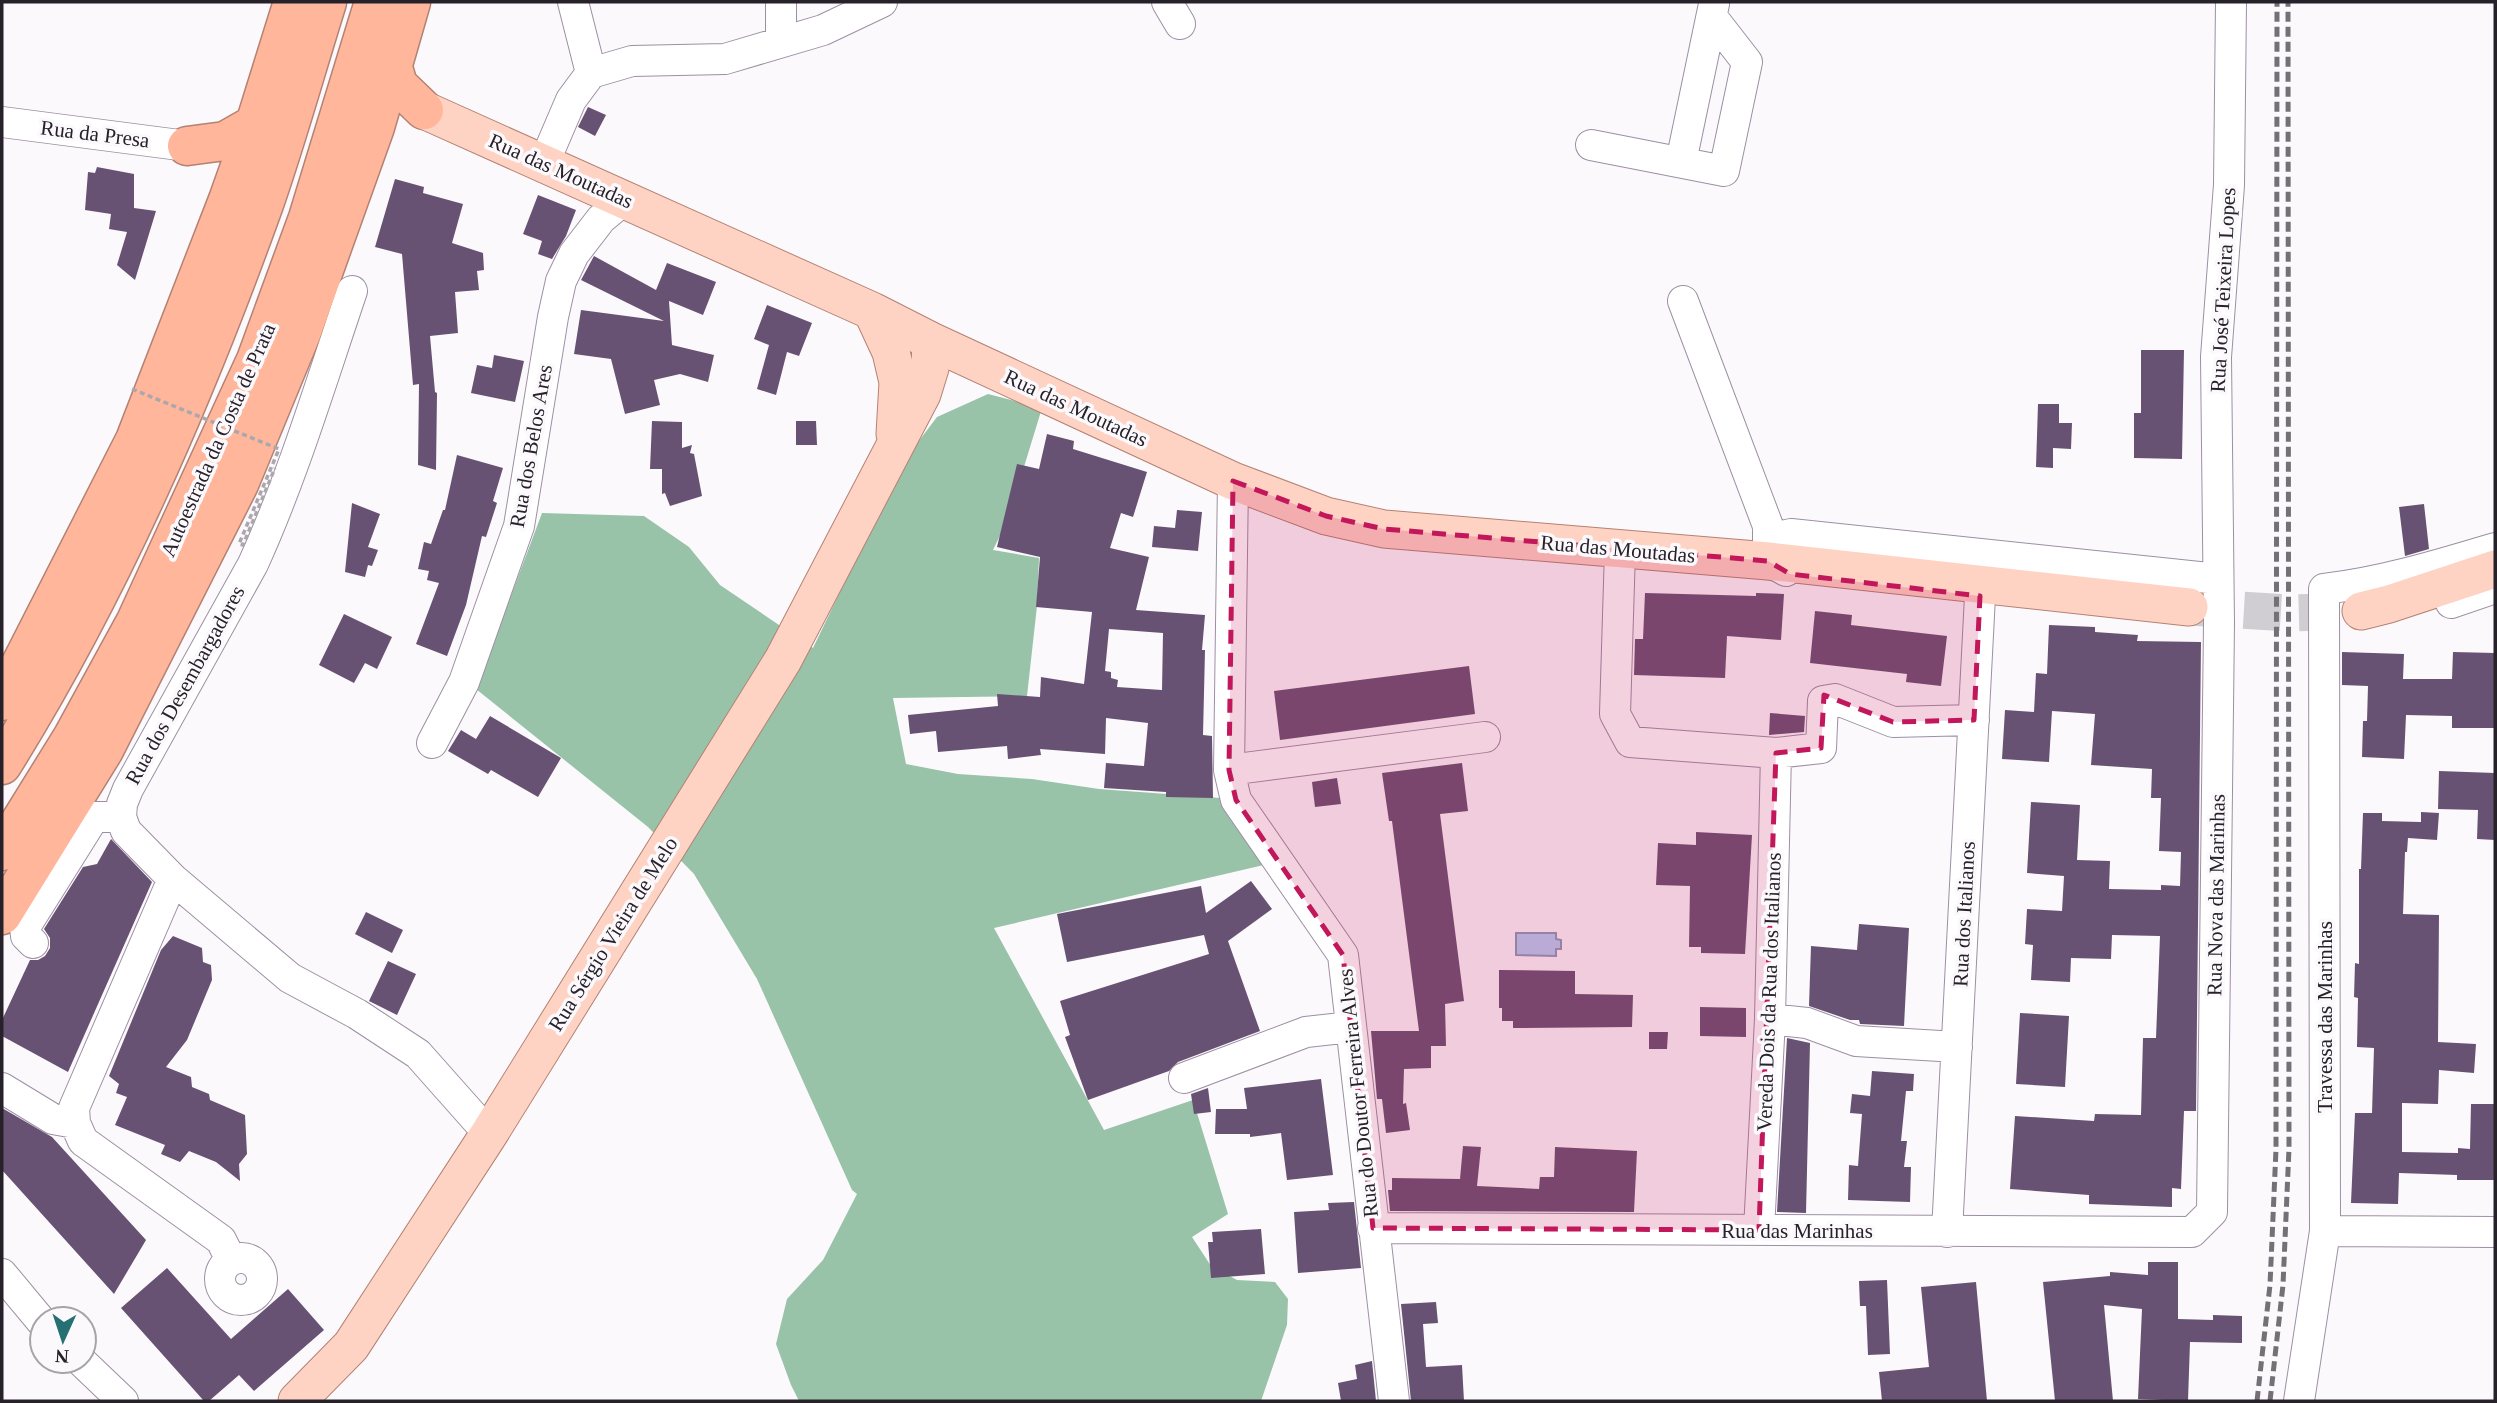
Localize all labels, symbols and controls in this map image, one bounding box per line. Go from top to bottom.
street label: Rua da Presa [39,115,152,153]
street label: Rua das Moutadas [485,128,637,214]
street label: Rua José Teixeira Lopes [2206,187,2240,393]
street label: Autoestrada da Costa de Prata [156,319,281,560]
street label: Rua dos Belos Ares [505,363,557,529]
street label: Rua das Moutadas [1001,364,1151,452]
street label: Rua das Moutadas [1540,530,1696,568]
street label: Rua dos Desembargadores [120,581,250,789]
street label: Rua Nova das Marinhas [2202,794,2230,996]
street label: Rua Sérgio Vieira de Melo [543,833,683,1035]
street label: Rua dos Italianos [1948,841,1980,987]
street label: Vereda Dois da Rua dos Italianos [1752,852,1786,1132]
street label: Travessa das Marinhas [2313,921,2337,1113]
street label: Rua do Doutor Ferreira Alves [1333,968,1383,1218]
street label: Rua das Marinhas [1721,1219,1873,1243]
north arrow [28,1305,98,1375]
text: N [54,1346,70,1367]

